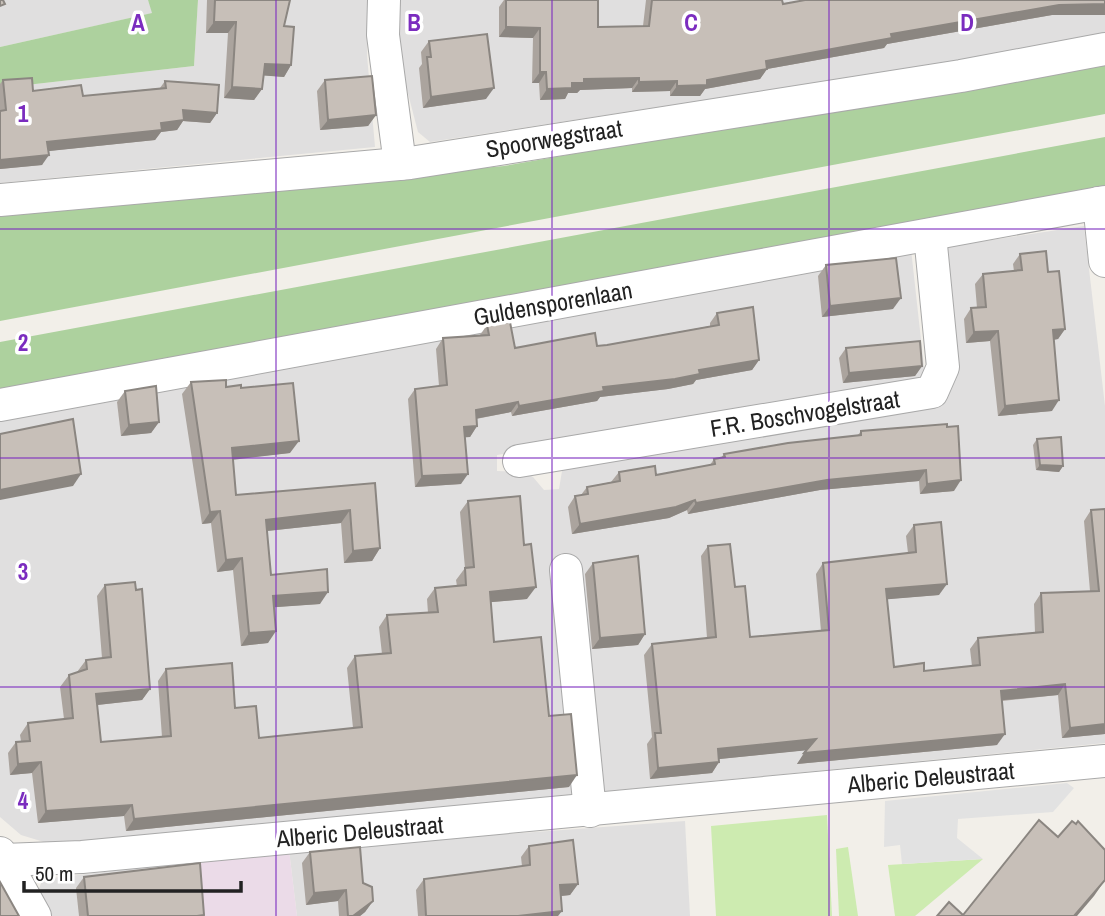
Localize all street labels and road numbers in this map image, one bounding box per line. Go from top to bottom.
street label: Spoorwegstraat [483,111,625,165]
street label: Guldensporenlaan [471,273,635,333]
street label: F.R. Boschvogelstraat [708,382,902,444]
street label: Alberic Deleustraat [845,754,1016,800]
street label: Alberic Deleustraat [274,808,445,854]

